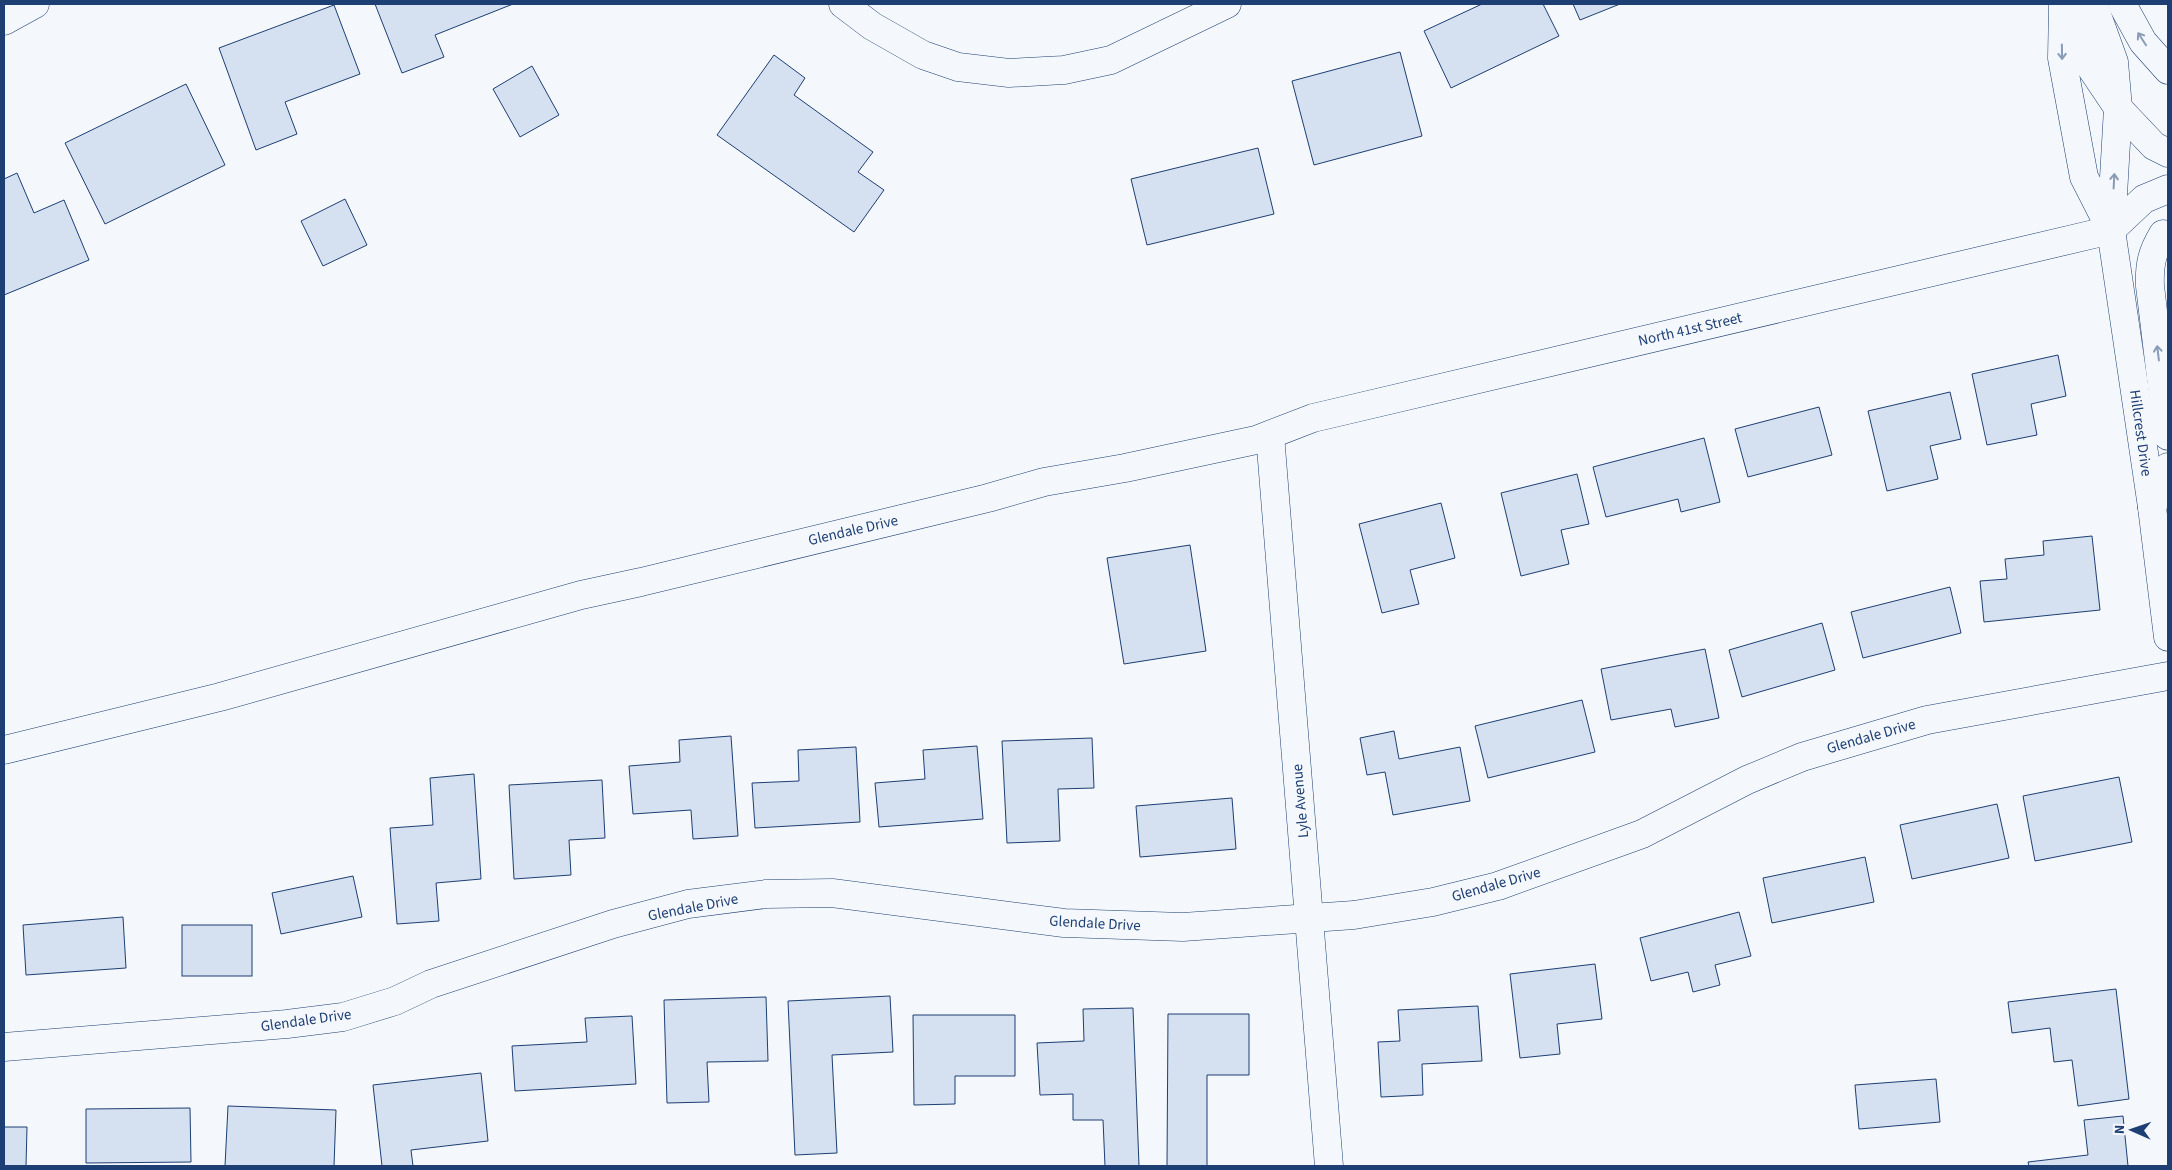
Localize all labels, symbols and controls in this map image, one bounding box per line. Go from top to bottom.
one-way arrow [2137,32,2147,46]
one-way arrow [2057,44,2067,60]
one-way arrow [2109,173,2118,189]
street label: North 41st Street [1636,307,1744,352]
one-way arrow [2153,346,2163,362]
street label: Hillcrest Drive [2124,389,2157,478]
street label: Glendale Drive [806,510,900,551]
street label: Glendale Drive [1824,714,1918,759]
street label: Lyle Avenue [1287,763,1314,839]
street label: Glendale Drive [1449,862,1543,907]
street label: Glendale Drive [646,888,740,927]
street label: Glendale Drive [1049,911,1141,936]
street label: Glendale Drive [259,1004,353,1037]
north arrow [2107,1105,2157,1155]
text: N [2110,1125,2130,1135]

